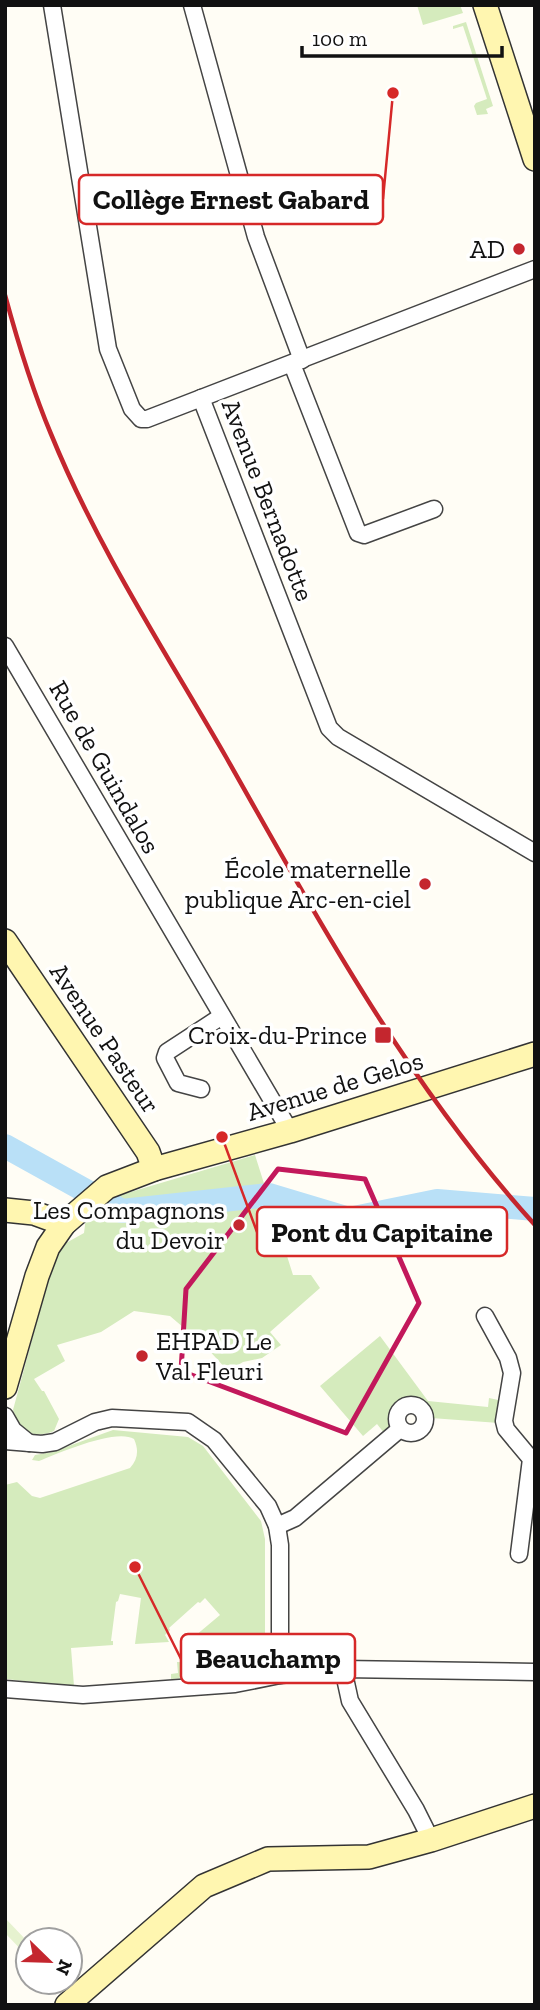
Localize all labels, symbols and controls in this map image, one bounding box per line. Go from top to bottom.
scale bar [302,14,502,58]
text: 100 m [312,26,367,51]
callout: Collège Ernest Gabard [79,175,383,224]
text: Collège Ernest Gabard [93,183,369,216]
place label: AD [470,233,505,265]
marker: AD [511,241,527,257]
street label: Avenue Bernadotte [215,395,321,605]
street label: Rue de Guindalos [43,675,167,859]
place label: École maternelle publique Arc-en-ciel [185,853,411,915]
marker: École maternelle publique Arc-en-ciel [417,876,433,892]
street label: Avenue Pasteur [43,957,167,1119]
place label: Croix-du-Prince [188,1019,367,1051]
marker: Croix-du-Prince [373,1025,393,1045]
street label: Avenue de Gelos [243,1044,427,1128]
place label: Les Compagnons du Devoir [33,1194,225,1256]
callout: Pont du Capitaine [257,1207,507,1256]
text: Pont du Capitaine [271,1216,493,1249]
marker: Les Compagnons du Devoir [231,1217,247,1233]
place label: EHPAD Le Val Fleuri [155,1325,272,1387]
marker: EHPAD Le Val Fleuri [134,1348,150,1364]
callout: Beauchamp [181,1634,355,1683]
text: Beauchamp [195,1642,341,1675]
north arrow [14,1926,84,1996]
text: N [51,1956,78,1979]

